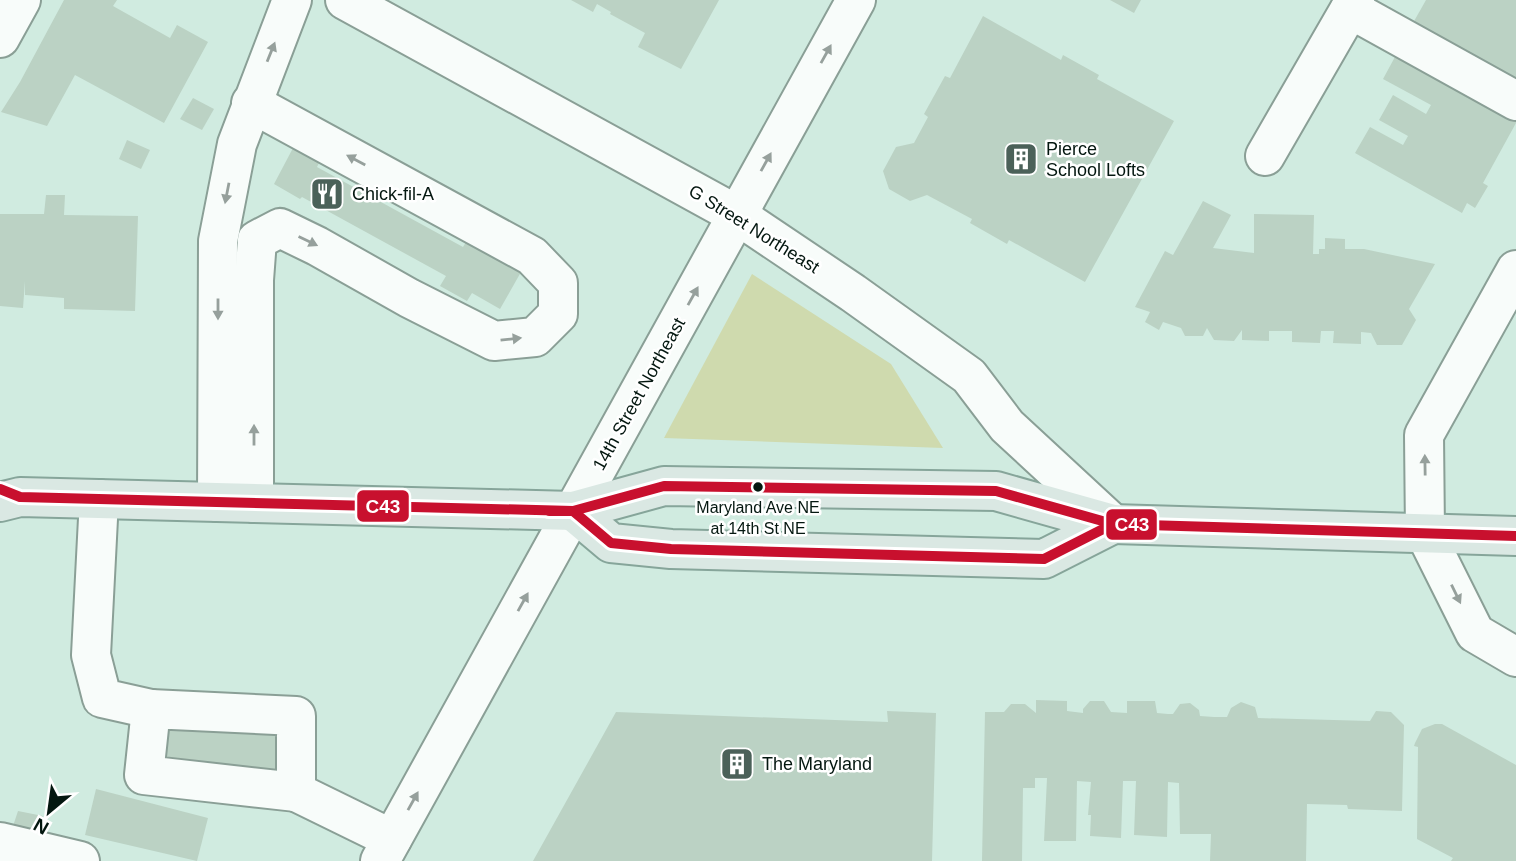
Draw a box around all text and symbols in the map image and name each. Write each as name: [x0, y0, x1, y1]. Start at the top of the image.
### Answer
one-way arrow: [266, 41, 277, 62]
one-way arrow: [820, 45, 832, 64]
place label: Pierce School Lofts: [1046, 139, 1145, 180]
building icon: Pierce School Lofts: [1002, 140, 1040, 178]
one-way arrow: [760, 152, 772, 171]
one-way arrow: [346, 155, 366, 166]
restaurant icon: Chick-fil-A: [308, 175, 346, 213]
street label: G Street Northeast: [685, 181, 823, 277]
one-way arrow: [221, 182, 232, 204]
place label: Chick-fil-A: [352, 184, 434, 204]
one-way arrow: [298, 236, 318, 247]
one-way arrow: [687, 286, 699, 306]
one-way arrow: [212, 298, 224, 320]
street label: 14th Street Northeast: [589, 314, 689, 474]
one-way arrow: [500, 333, 522, 344]
one-way arrow: [248, 424, 260, 446]
one-way arrow: [1419, 454, 1431, 476]
marker: Maryland Ave NE at 14th St NE: [751, 480, 765, 494]
line badge: C43: [356, 489, 410, 523]
text: C43: [366, 496, 400, 517]
place label: Maryland Ave NE at 14th St NE: [696, 499, 820, 537]
line badge: C43: [1105, 508, 1158, 541]
text: C43: [1115, 514, 1149, 535]
one-way arrow: [1450, 584, 1461, 604]
one-way arrow: [517, 593, 529, 612]
building icon: The Maryland: [718, 745, 756, 783]
place label: The Maryland: [762, 754, 872, 774]
north arrow: [14, 777, 84, 847]
one-way arrow: [407, 792, 419, 811]
text: N: [30, 814, 52, 839]

